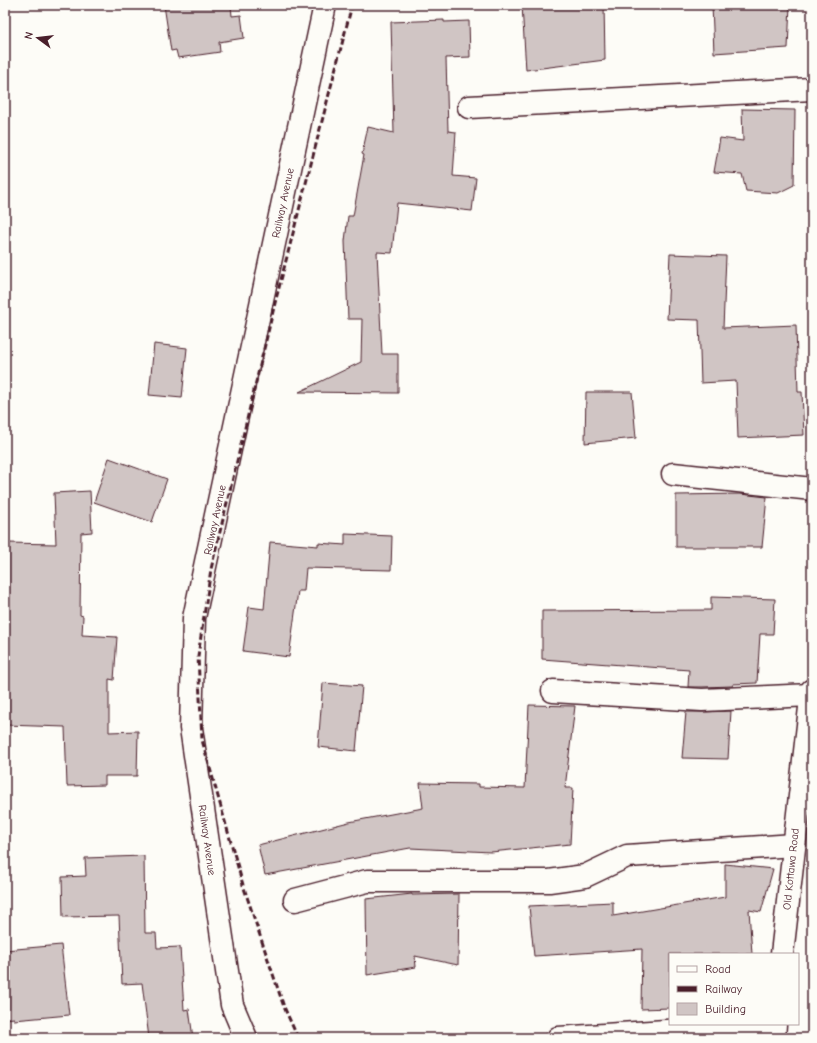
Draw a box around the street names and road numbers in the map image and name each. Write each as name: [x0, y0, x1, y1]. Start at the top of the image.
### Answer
street label: Railway Avenue: [269, 166, 297, 239]
street label: Railway Avenue: [201, 483, 229, 556]
street label: Railway Avenue: [196, 804, 218, 877]
street label: Old Kottawa Road: [780, 827, 802, 910]

